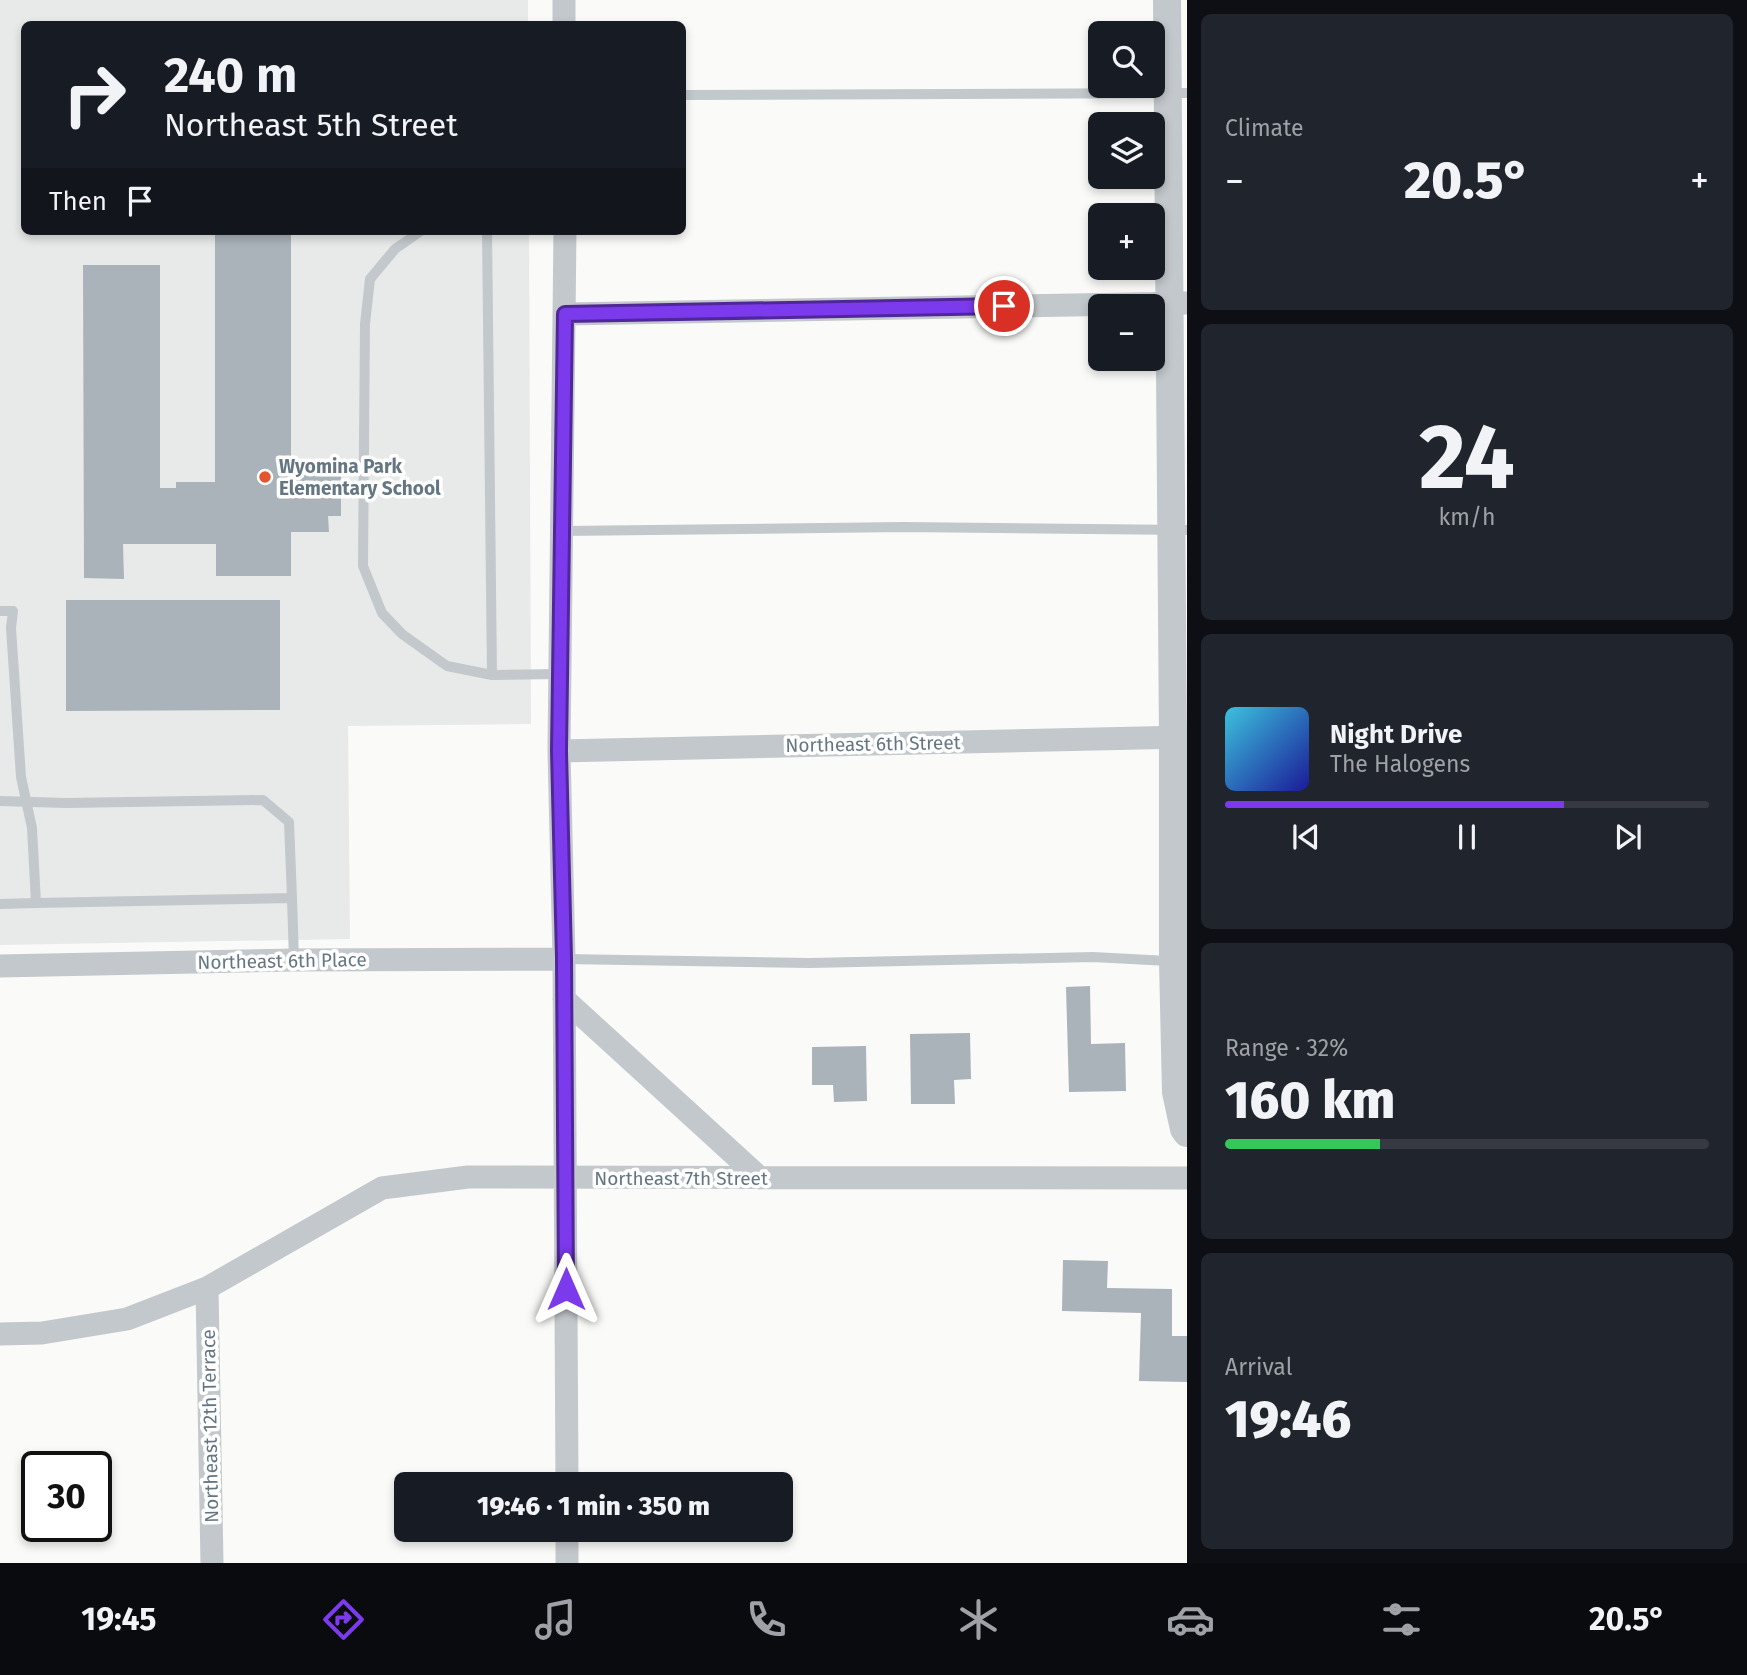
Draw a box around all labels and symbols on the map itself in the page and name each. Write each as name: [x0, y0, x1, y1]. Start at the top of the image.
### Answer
pin: [974, 276, 1034, 336]
place label: Wyomina Park Elementary School: [279, 455, 441, 500]
marker: Wyomina Park Elementary School: [257, 469, 273, 485]
street label: Northeast 6th Street: [785, 731, 961, 757]
street label: Northeast 6th Place: [197, 948, 367, 974]
street label: Northeast 7th Street: [594, 1167, 768, 1190]
position arrow: [529, 1252, 603, 1326]
street label: Northeast 12th Terrace: [197, 1329, 223, 1523]
speed limit sign: 30: [21, 1451, 112, 1542]

